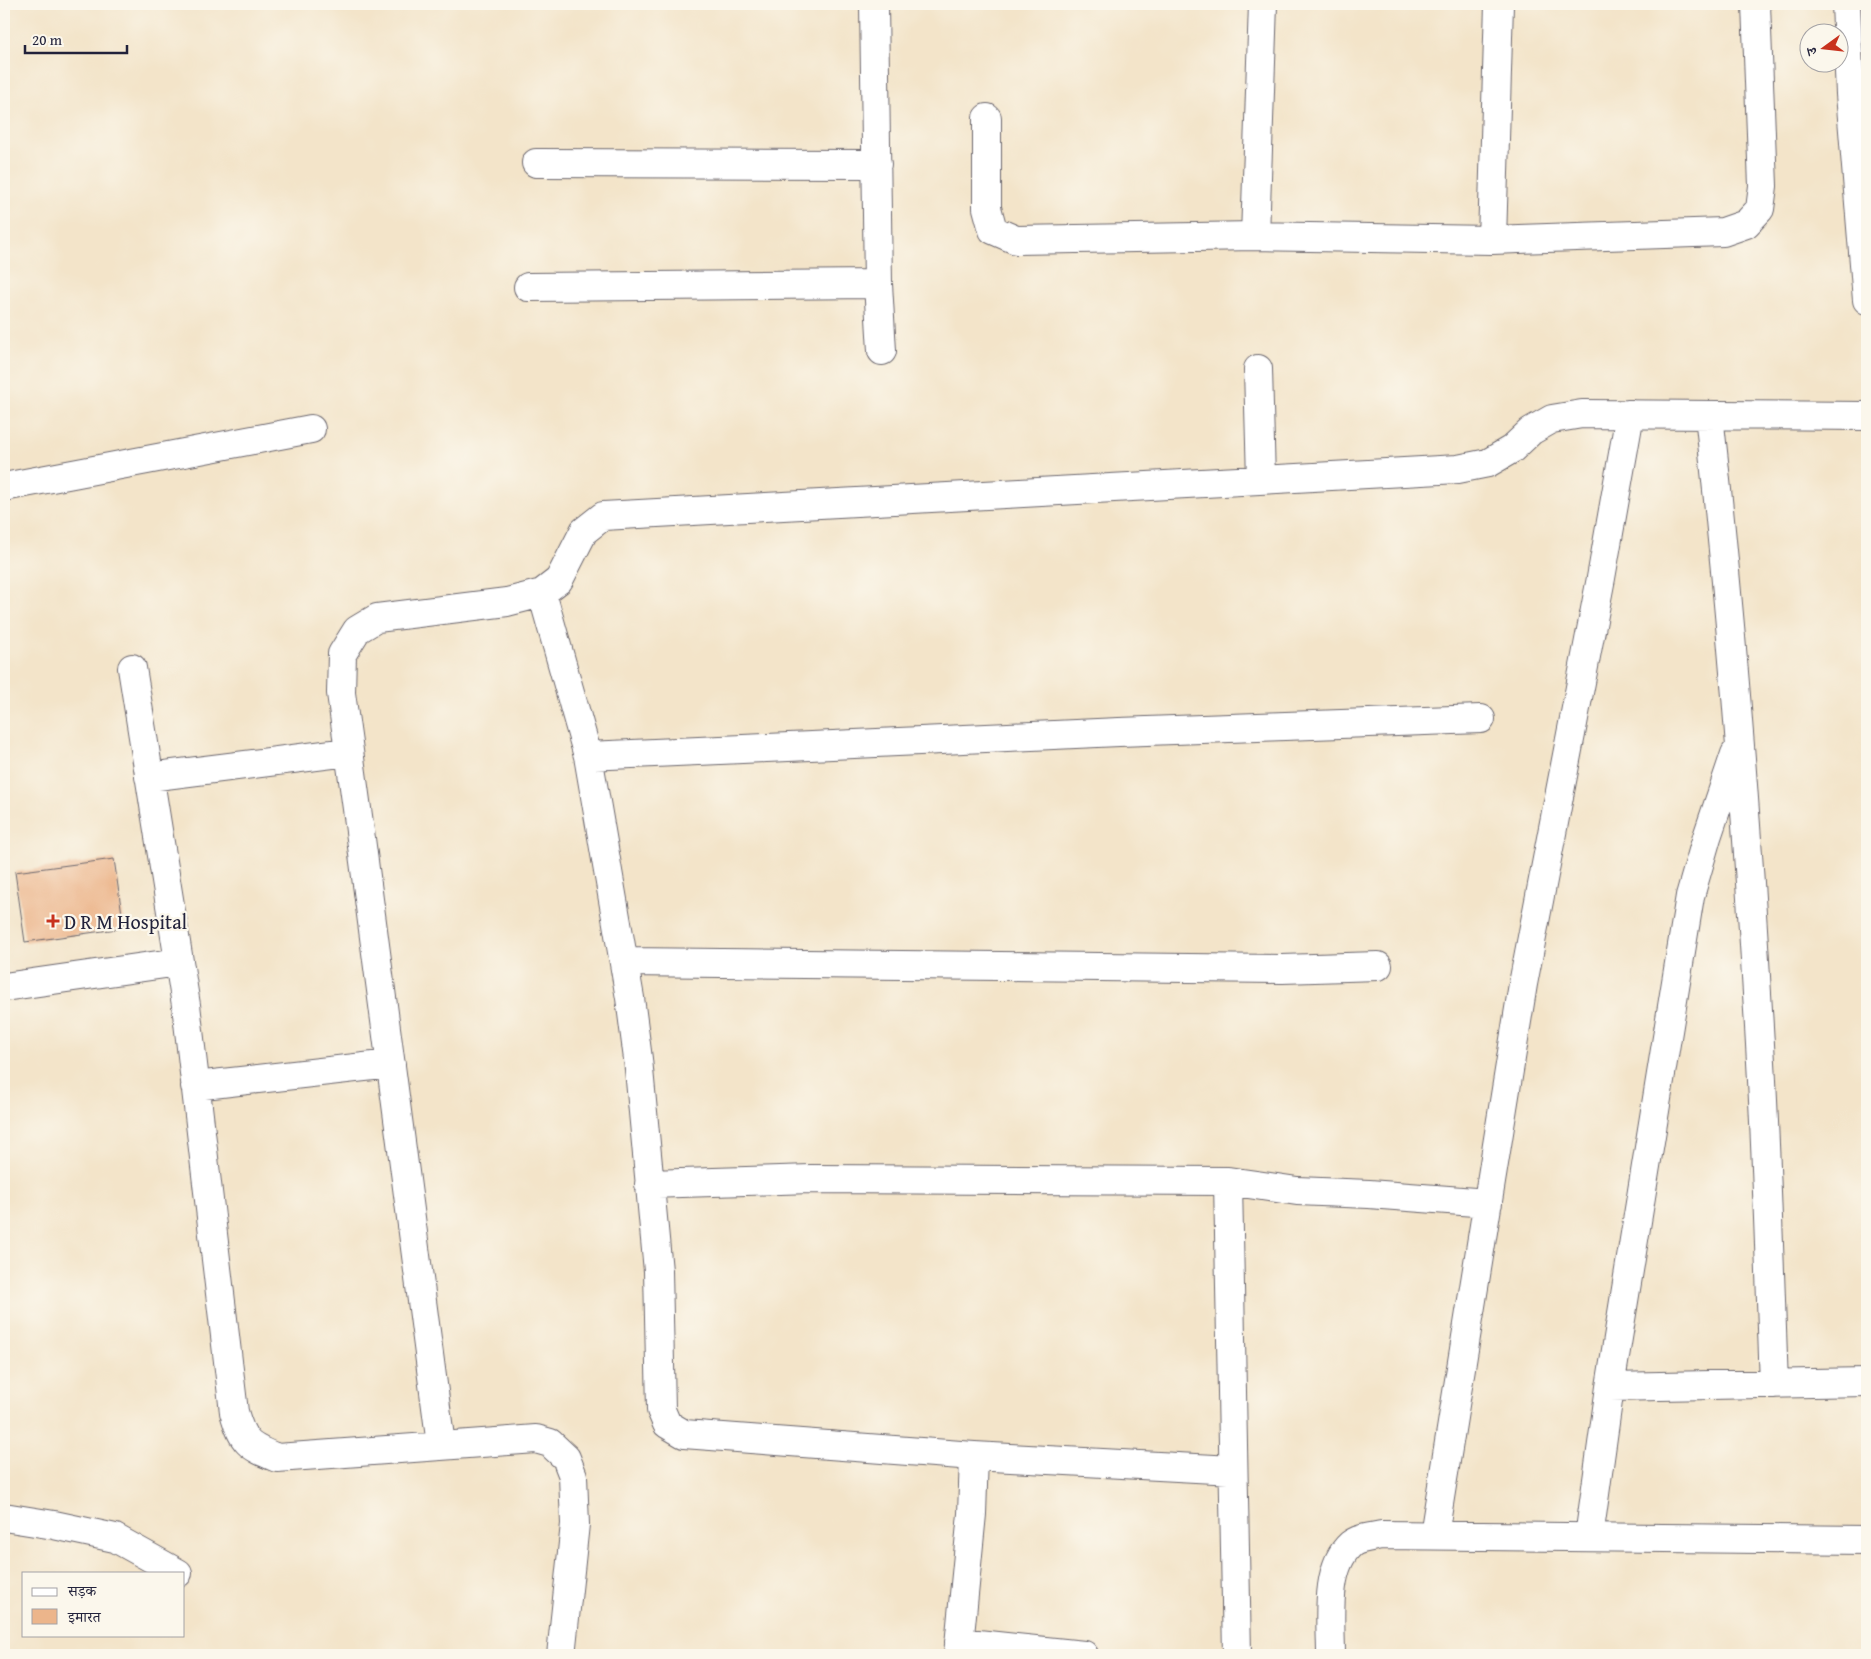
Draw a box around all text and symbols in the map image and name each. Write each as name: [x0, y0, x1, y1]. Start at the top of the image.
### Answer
scale bar: [25, 22, 128, 54]
north arrow: [1798, 22, 1848, 72]
text: 20 m: [32, 29, 63, 50]
text: उ: [1801, 44, 1822, 58]
place label: D R M Hospital: [64, 907, 188, 936]
marker: D R M Hospital: [46, 914, 60, 928]
legend: [22, 1572, 185, 1636]
text: सड़क: [67, 1580, 97, 1601]
text: इमारत: [67, 1606, 102, 1627]

